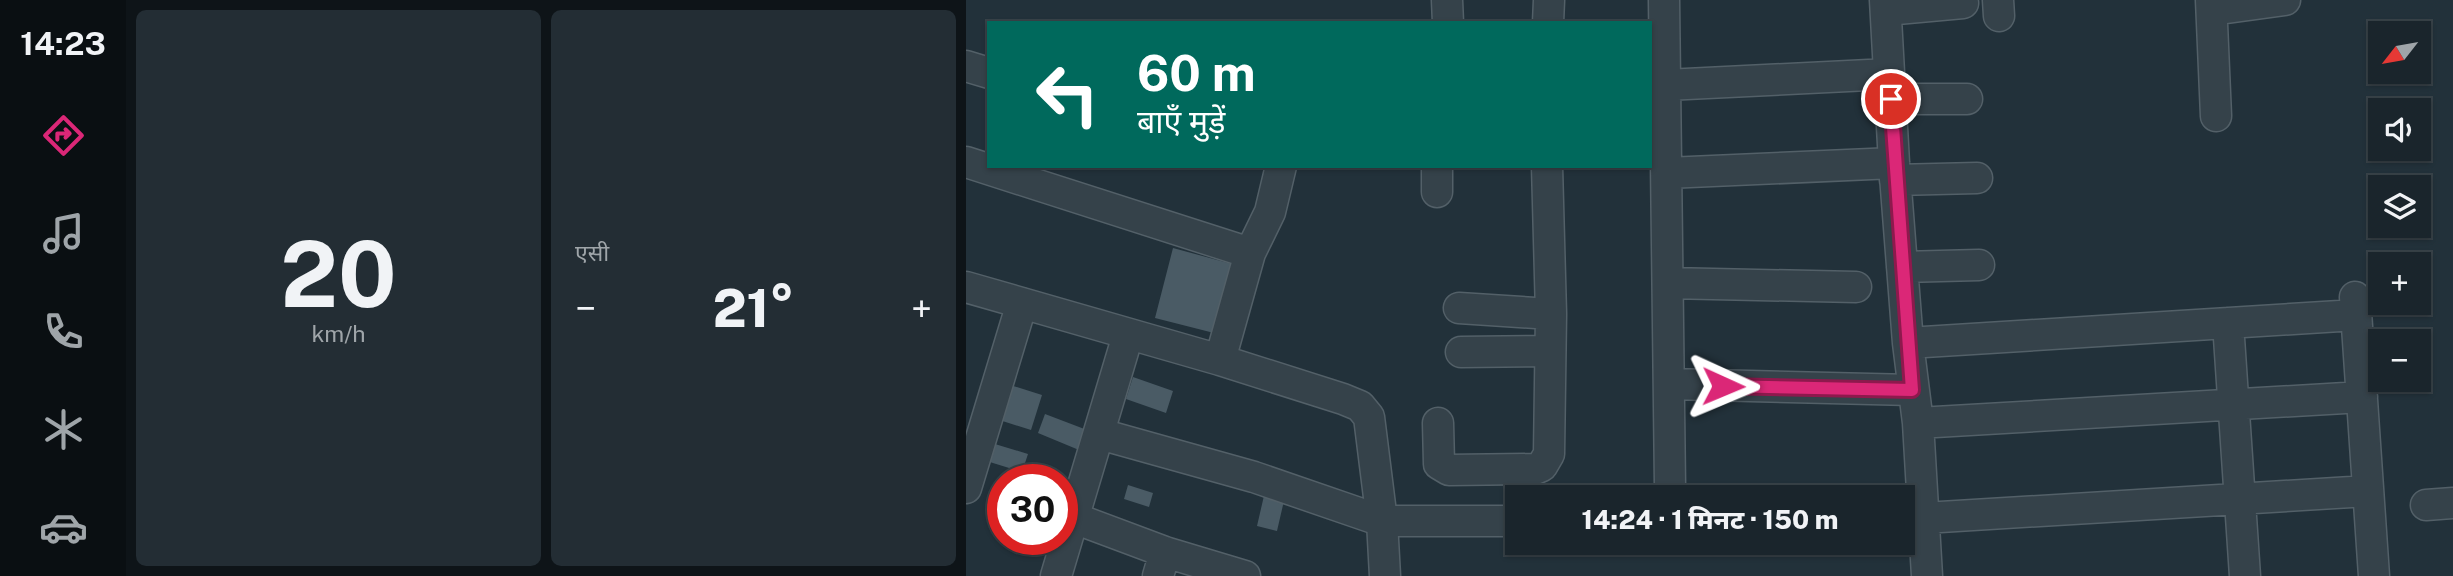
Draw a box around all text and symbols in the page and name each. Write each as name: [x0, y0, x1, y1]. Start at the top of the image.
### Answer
north arrow: [2368, 21, 2431, 84]
map controls: [2368, 21, 2431, 392]
text: 14:23: [20, 25, 106, 62]
text: 60 m: [1137, 44, 1256, 102]
icon: left: [1022, 49, 1113, 140]
pin: [1861, 69, 1921, 129]
icon: arrive: [1872, 80, 1910, 118]
button: sound: [2368, 98, 2431, 161]
text: बाएँ मुड़ें: [1137, 103, 1225, 140]
icon: directions: [39, 111, 88, 160]
button: layers: [2368, 175, 2431, 238]
icon: music: [39, 209, 88, 258]
text: 20: [280, 221, 397, 327]
text: एसी: [575, 239, 609, 266]
button: +: [2368, 252, 2431, 315]
text: 21°: [713, 278, 794, 339]
text: −: [575, 286, 596, 331]
text: +: [911, 286, 932, 331]
icon: phone: [39, 307, 88, 356]
text: km/h: [311, 320, 366, 347]
button: −: [2368, 329, 2431, 392]
position arrow: [1686, 349, 1760, 423]
icon: climate: [39, 405, 88, 454]
speed limit sign: 30: [987, 464, 1078, 555]
icon: car: [39, 503, 88, 552]
text: 14:24 · 1 मिनट · 150 m: [1582, 504, 1838, 535]

